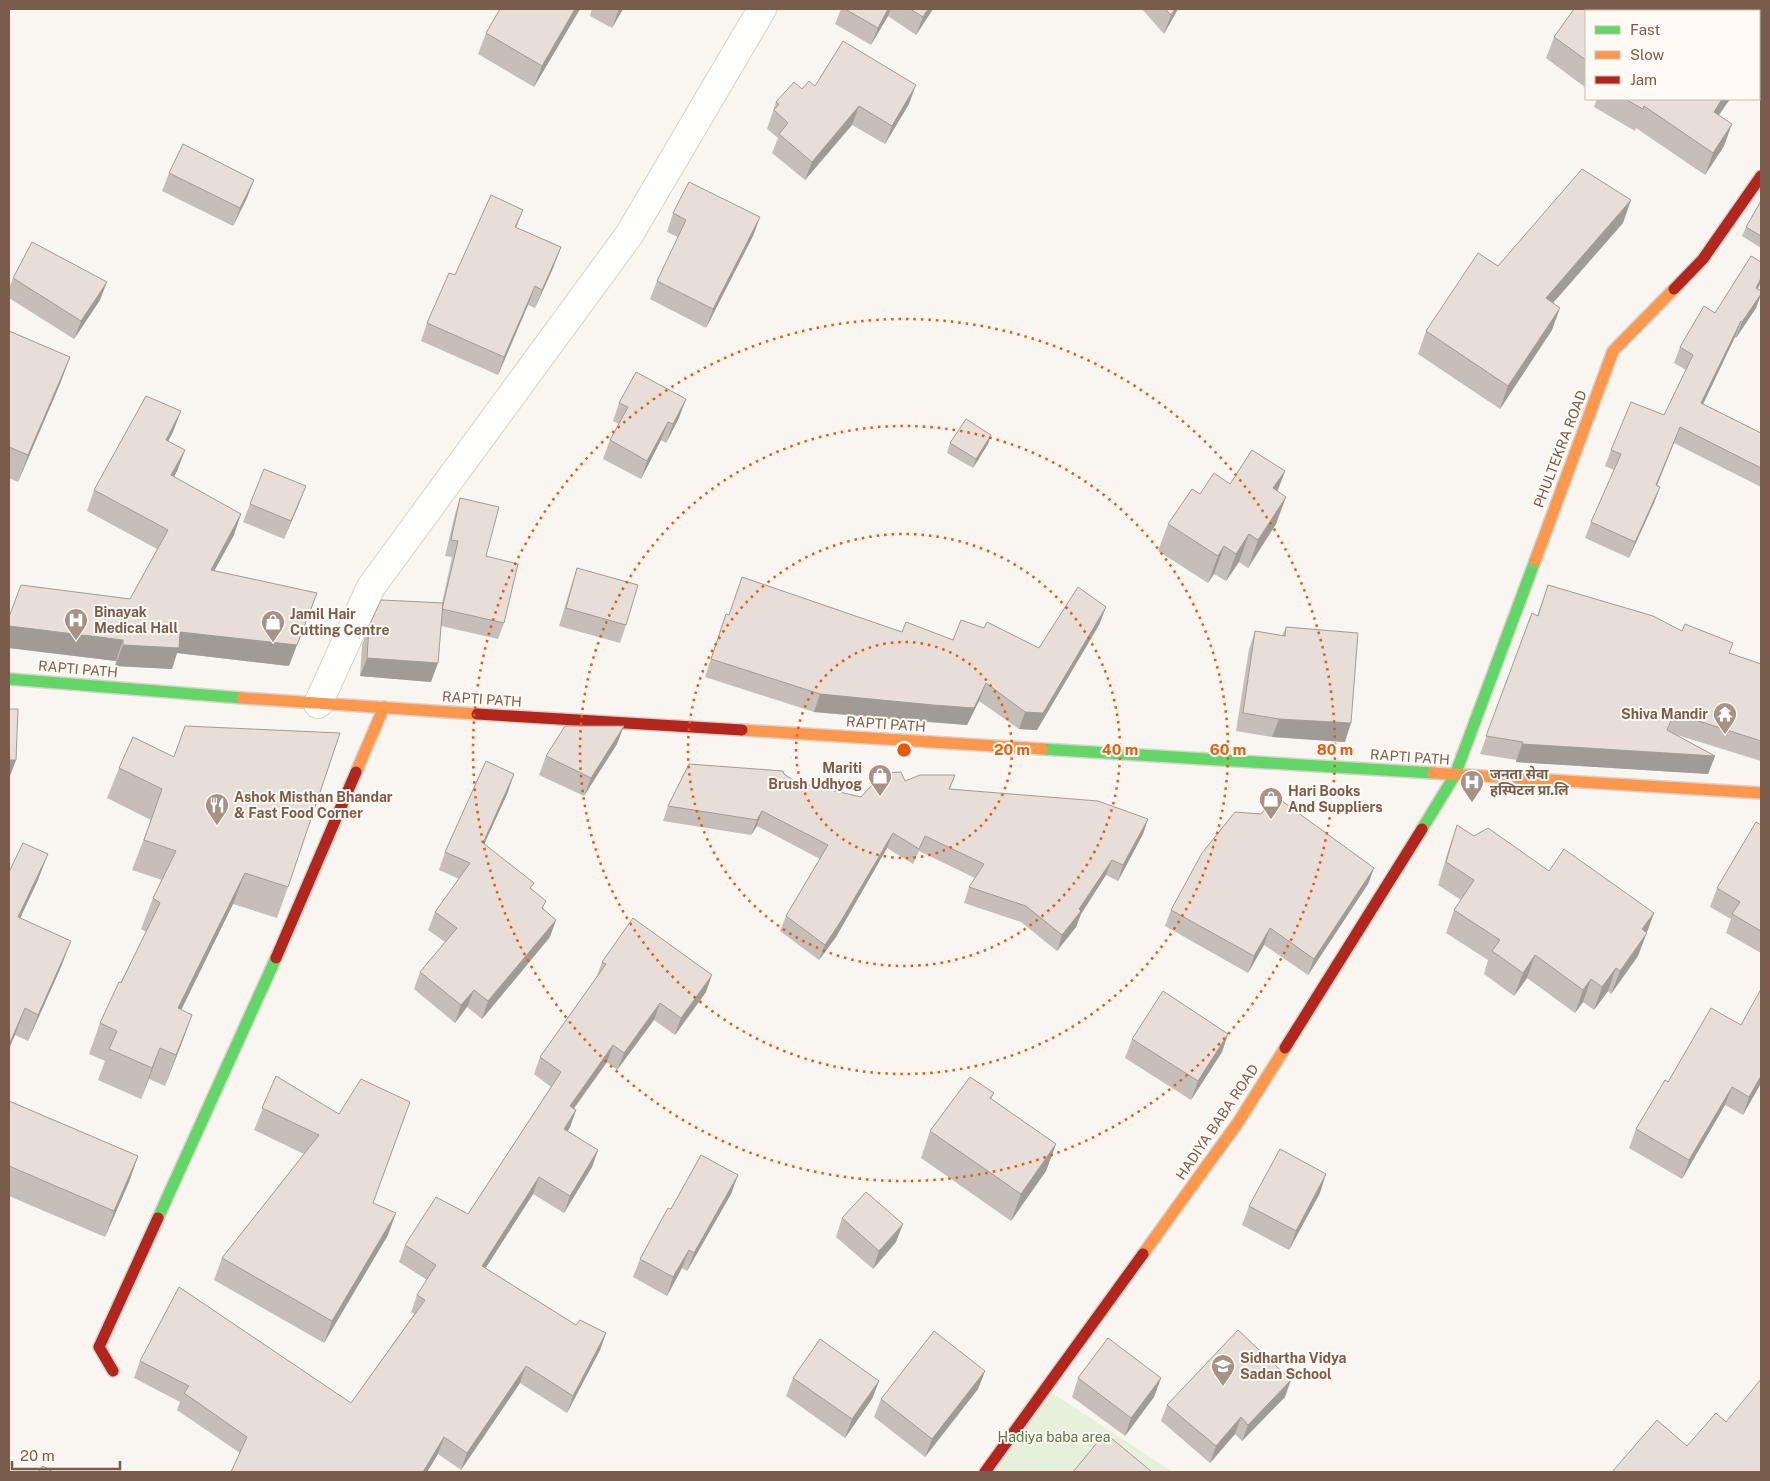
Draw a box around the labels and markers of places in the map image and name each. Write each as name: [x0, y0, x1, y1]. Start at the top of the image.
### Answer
place label: Binayak Medical Hall: [94, 604, 178, 636]
place label: Jamil Hair Cutting Centre: [290, 606, 389, 638]
hospital icon: Binayak Medical Hall: [63, 607, 89, 641]
shop icon: Jamil Hair Cutting Centre: [260, 609, 286, 643]
temple icon: Shiva Mandir: [1712, 701, 1738, 735]
place label: Shiva Mandir: [1621, 706, 1708, 722]
centre of rings: [895, 741, 913, 759]
place label: Mariti Brush Udhyog: [768, 760, 862, 792]
shop icon: Mariti Brush Udhyog: [867, 763, 893, 797]
place label: जनता सेवा हस्पिटल प्रा.लि: [1490, 765, 1569, 798]
hospital icon: जनता सेवा हस्पिटल प्रा.लि: [1459, 769, 1485, 803]
place label: Hari Books And Suppliers: [1288, 783, 1383, 815]
shop icon: Hari Books And Suppliers: [1258, 786, 1284, 820]
place label: Ashok Misthan Bhandar & Fast Food Corner: [234, 789, 393, 821]
restaurant icon: Ashok Misthan Bhandar & Fast Food Corner: [204, 792, 230, 826]
place label: Sidhartha Vidya Sadan School: [1240, 1350, 1347, 1382]
school or university icon: Sidhartha Vidya Sadan School: [1210, 1353, 1236, 1387]

